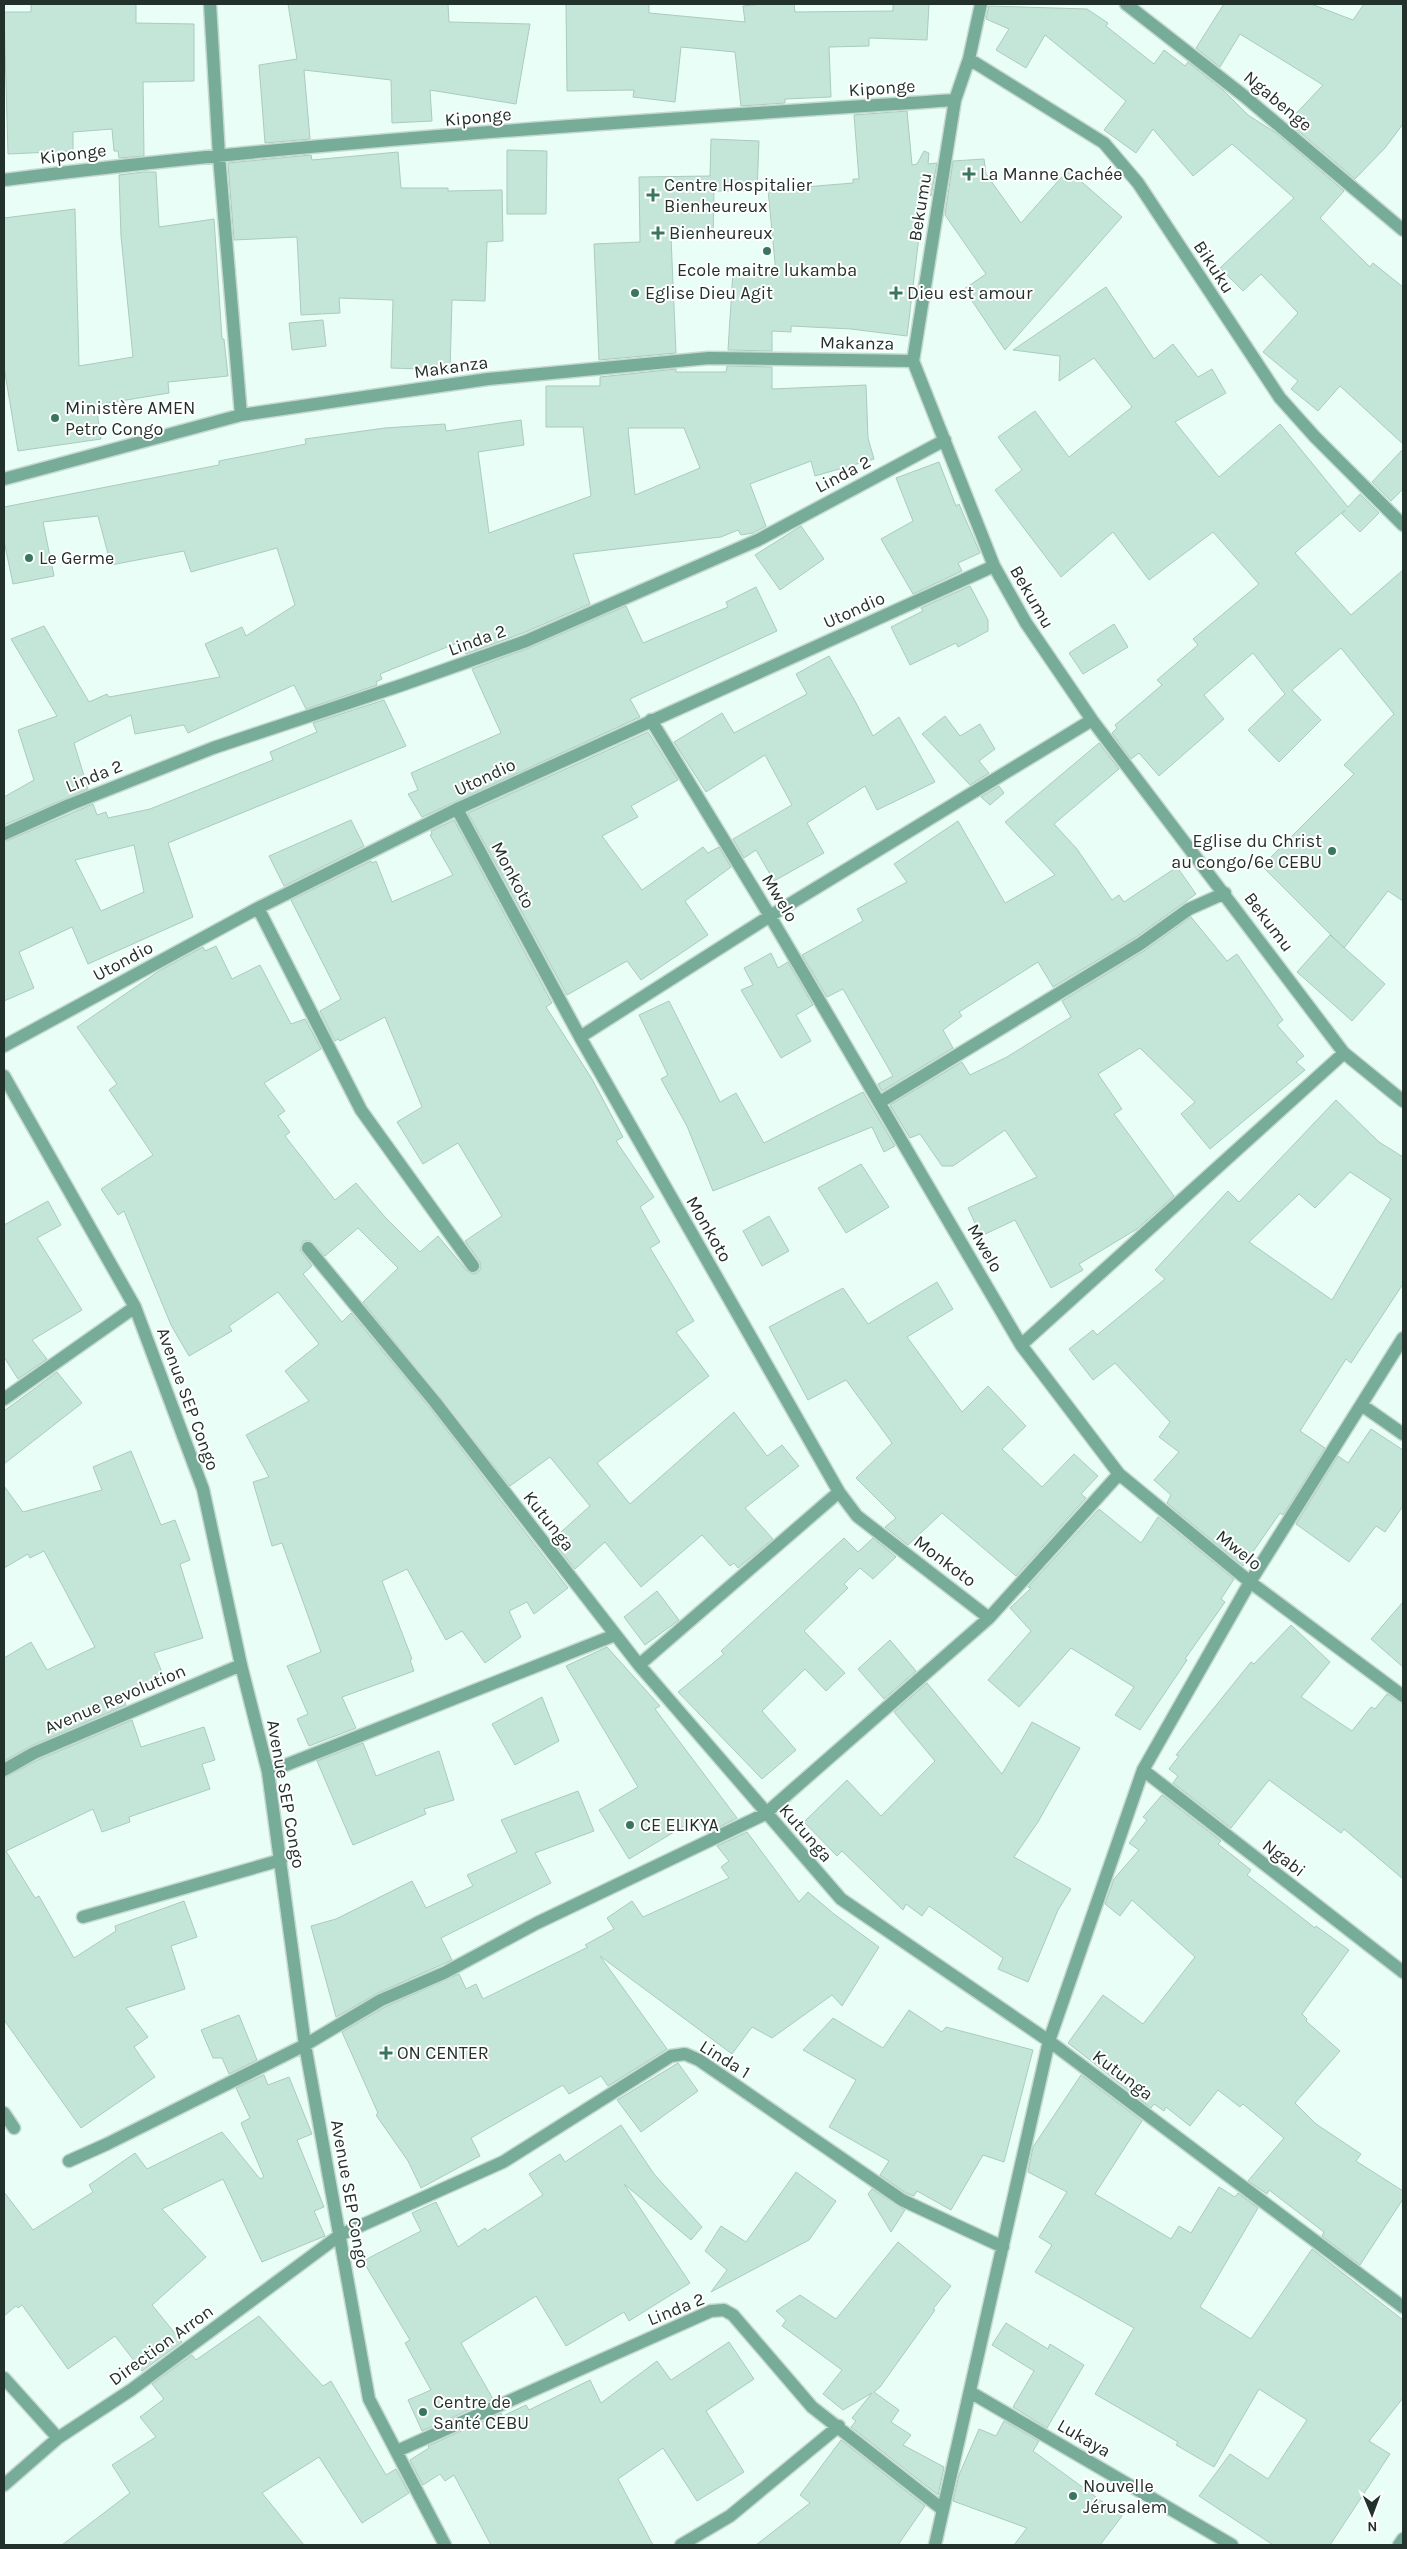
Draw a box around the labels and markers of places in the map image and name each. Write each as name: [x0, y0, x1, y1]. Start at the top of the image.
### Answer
place label: La Manne Cachée: [980, 163, 1123, 185]
marker: La Manne Cachée: [962, 167, 976, 181]
place label: Centre Hospitalier Bienheureux: [664, 174, 812, 217]
marker: Centre Hospitalier Bienheureux: [646, 188, 660, 202]
place label: Bienheureux: [669, 222, 773, 244]
marker: Bienheureux: [651, 226, 665, 240]
marker: Ecole maitre lukamba: [761, 245, 773, 257]
place label: Ecole maitre lukamba: [677, 259, 857, 281]
place label: Eglise Dieu Agit: [645, 282, 773, 304]
place label: Dieu est amour: [907, 282, 1033, 304]
marker: Dieu est amour: [889, 286, 903, 300]
marker: Eglise Dieu Agit: [629, 287, 641, 299]
place label: Ministère AMEN Petro Congo: [65, 397, 195, 440]
marker: Ministère AMEN Petro Congo: [49, 412, 61, 424]
place label: Le Germe: [39, 547, 114, 569]
marker: Le Germe: [23, 552, 35, 564]
place label: Eglise du Christ au congo/6e CEBU: [1171, 830, 1322, 873]
marker: Eglise du Christ au congo/6e CEBU: [1326, 845, 1338, 857]
place label: CE ELIKYA: [640, 1814, 719, 1836]
marker: CE ELIKYA: [624, 1819, 636, 1831]
place label: ON CENTER: [397, 2042, 489, 2064]
marker: ON CENTER: [379, 2046, 393, 2060]
place label: Centre de Santé CEBU: [433, 2391, 529, 2434]
marker: Centre de Santé CEBU: [417, 2406, 429, 2418]
place label: Nouvelle Jérusalem: [1083, 2475, 1167, 2518]
marker: Nouvelle Jérusalem: [1067, 2490, 1079, 2502]

